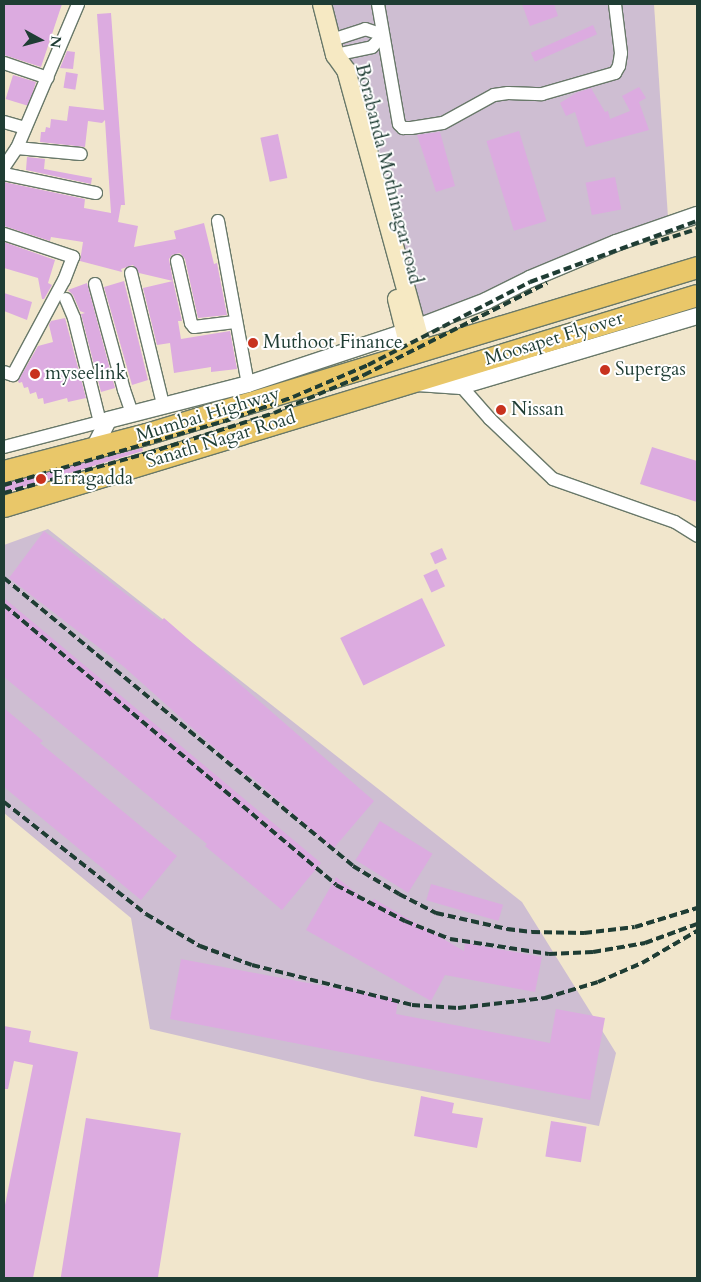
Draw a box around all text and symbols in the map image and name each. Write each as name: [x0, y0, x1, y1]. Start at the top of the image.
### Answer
north arrow: [15, 15, 65, 65]
text: N: [45, 35, 66, 49]
street label: Borabanda Mothinagar road: [350, 61, 426, 287]
street label: Moosapet Flyover: [482, 307, 626, 371]
place label: Muthoot Finance: [263, 332, 403, 354]
marker: Muthoot Finance: [247, 337, 259, 349]
place label: Supergas: [615, 359, 686, 381]
place label: myseelink: [45, 363, 126, 385]
marker: Supergas: [599, 364, 611, 376]
marker: myseelink: [29, 368, 41, 380]
street label: Mumbai Highway: [133, 382, 283, 448]
place label: Nissan: [511, 399, 564, 421]
marker: Nissan: [495, 404, 507, 416]
street label: Sanath Nagar Road: [143, 406, 299, 474]
place label: Erragadda: [52, 468, 133, 490]
marker: Erragadda: [34, 472, 48, 486]

